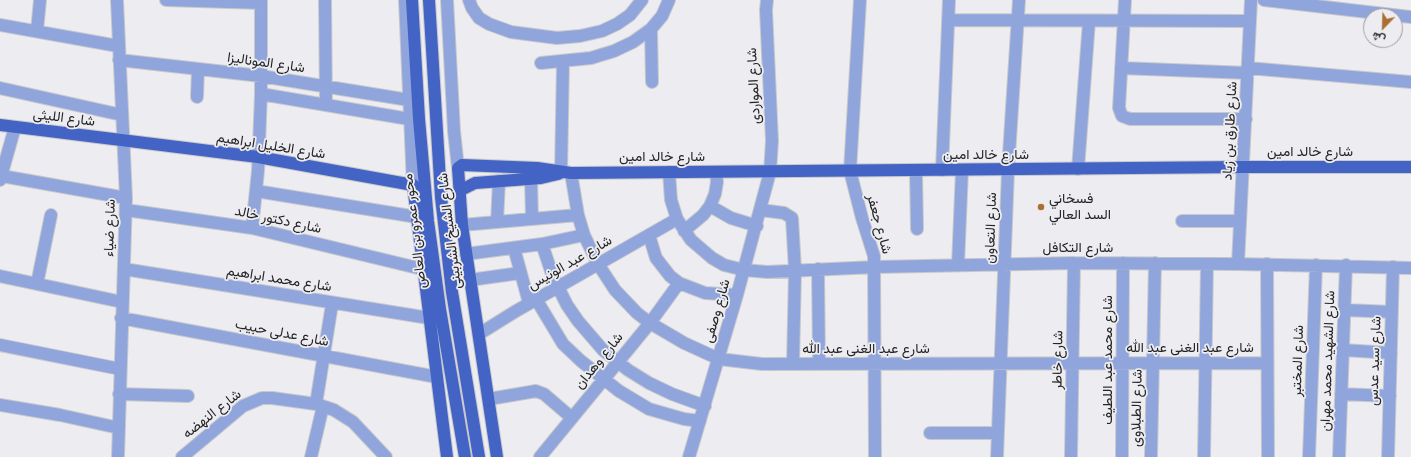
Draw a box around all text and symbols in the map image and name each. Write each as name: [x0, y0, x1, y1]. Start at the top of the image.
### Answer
north arrow: [1363, 8, 1403, 48]
text: ش: [1370, 29, 1388, 47]
street label: شارع المواردى: [744, 47, 764, 125]
street label: شارع الموناليزا: [226, 49, 306, 77]
street label: شارع طارق بن زياد: [1219, 81, 1241, 181]
street label: شارع الليثى: [32, 106, 96, 130]
street label: شارع الخليل ابراهيم: [215, 129, 327, 163]
street label: شارع خالد امين: [1267, 144, 1353, 160]
street label: شارع خالد امين: [943, 147, 1029, 163]
street label: شارع خالد امين: [619, 149, 705, 165]
street label: شارع الشيخ الشربينى: [435, 172, 465, 290]
street label: محور عمرو بن العاص: [400, 173, 430, 289]
place label: فسخاني السد العالي: [1049, 191, 1111, 224]
street label: شارع جعفر: [863, 192, 895, 256]
street label: شارع التعاون: [981, 192, 1001, 264]
street label: شارع ضياء: [101, 199, 119, 257]
marker: فسخاني السد العالي: [1036, 202, 1046, 212]
street label: شارع دكتور خالد: [233, 203, 323, 237]
street label: شارع عبد الونيس: [525, 232, 615, 294]
street label: شارع التكافل: [1043, 240, 1113, 256]
street label: شارع محمد ابراهيم: [225, 262, 333, 296]
street label: شارع وصفى: [700, 277, 734, 345]
street label: شارع الشهيد محمد مهران: [1317, 290, 1339, 432]
street label: شارع محمد عبد اللطيف: [1100, 295, 1116, 425]
street label: شارع عدلى حبيب: [234, 316, 330, 350]
street label: شارع سيد عدس: [1365, 316, 1385, 406]
street label: شارع المختبر: [1288, 325, 1308, 397]
street label: شارع وهدان: [571, 329, 627, 393]
street label: شارع خاطر: [1049, 330, 1067, 390]
street label: شارع عبد الغنى عبد الله: [1126, 340, 1254, 356]
street label: شارع عبد الغنى عبد الله: [802, 341, 930, 357]
street label: شارع الطبلاوى: [1128, 369, 1146, 447]
street label: شارع النهضه: [179, 386, 245, 442]

